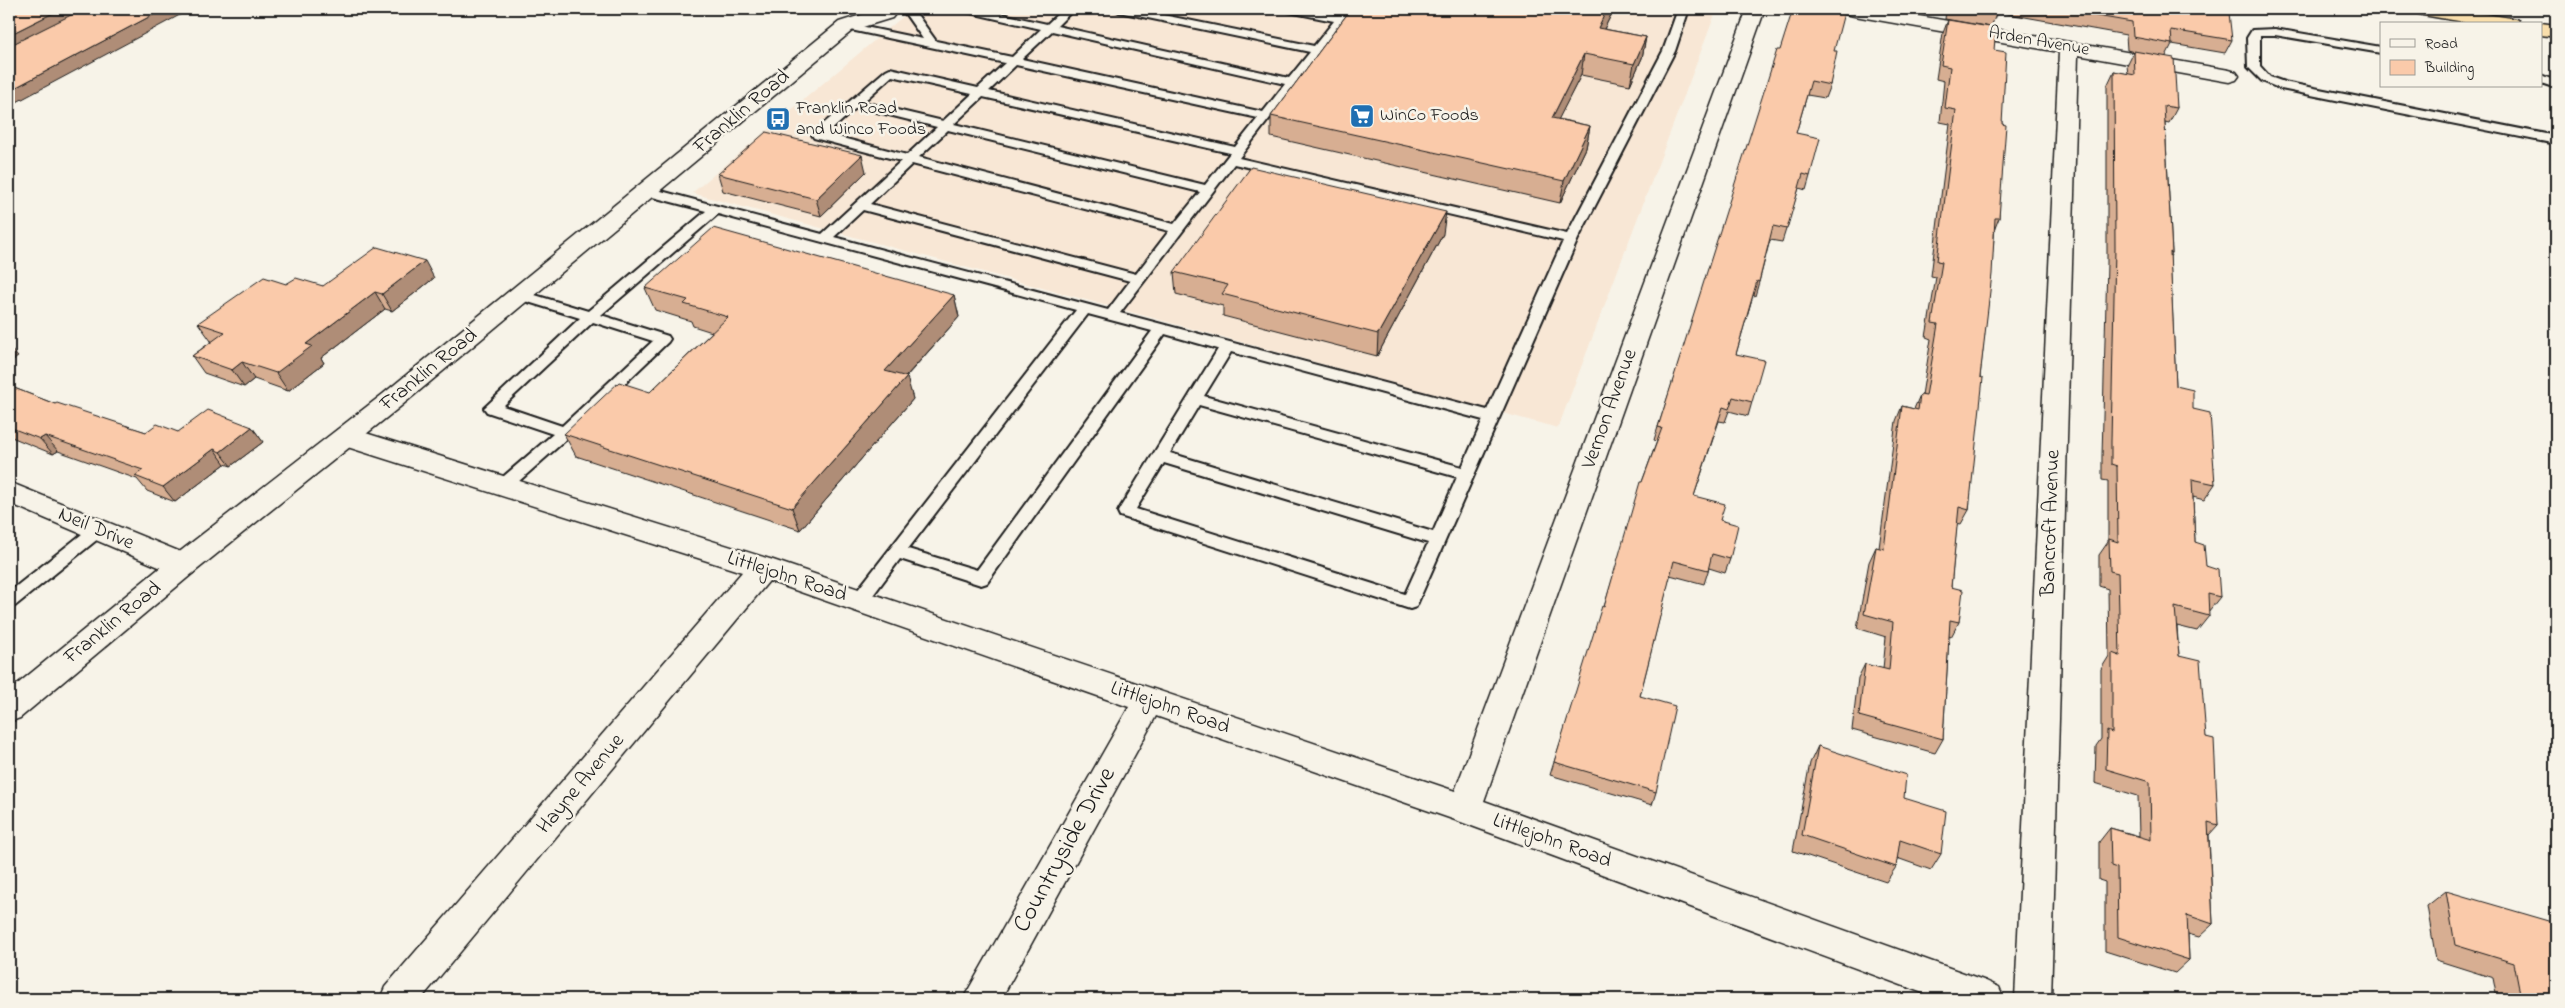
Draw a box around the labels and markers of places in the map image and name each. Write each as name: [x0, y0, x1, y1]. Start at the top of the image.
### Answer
place label: Franklin Road and Winco Foods: [795, 96, 926, 143]
supermarket icon: WinCo Foods: [1349, 103, 1375, 129]
place label: WinCo Foods: [1380, 103, 1479, 129]
bus stop icon: Franklin Road and Winco Foods: [765, 106, 791, 132]

